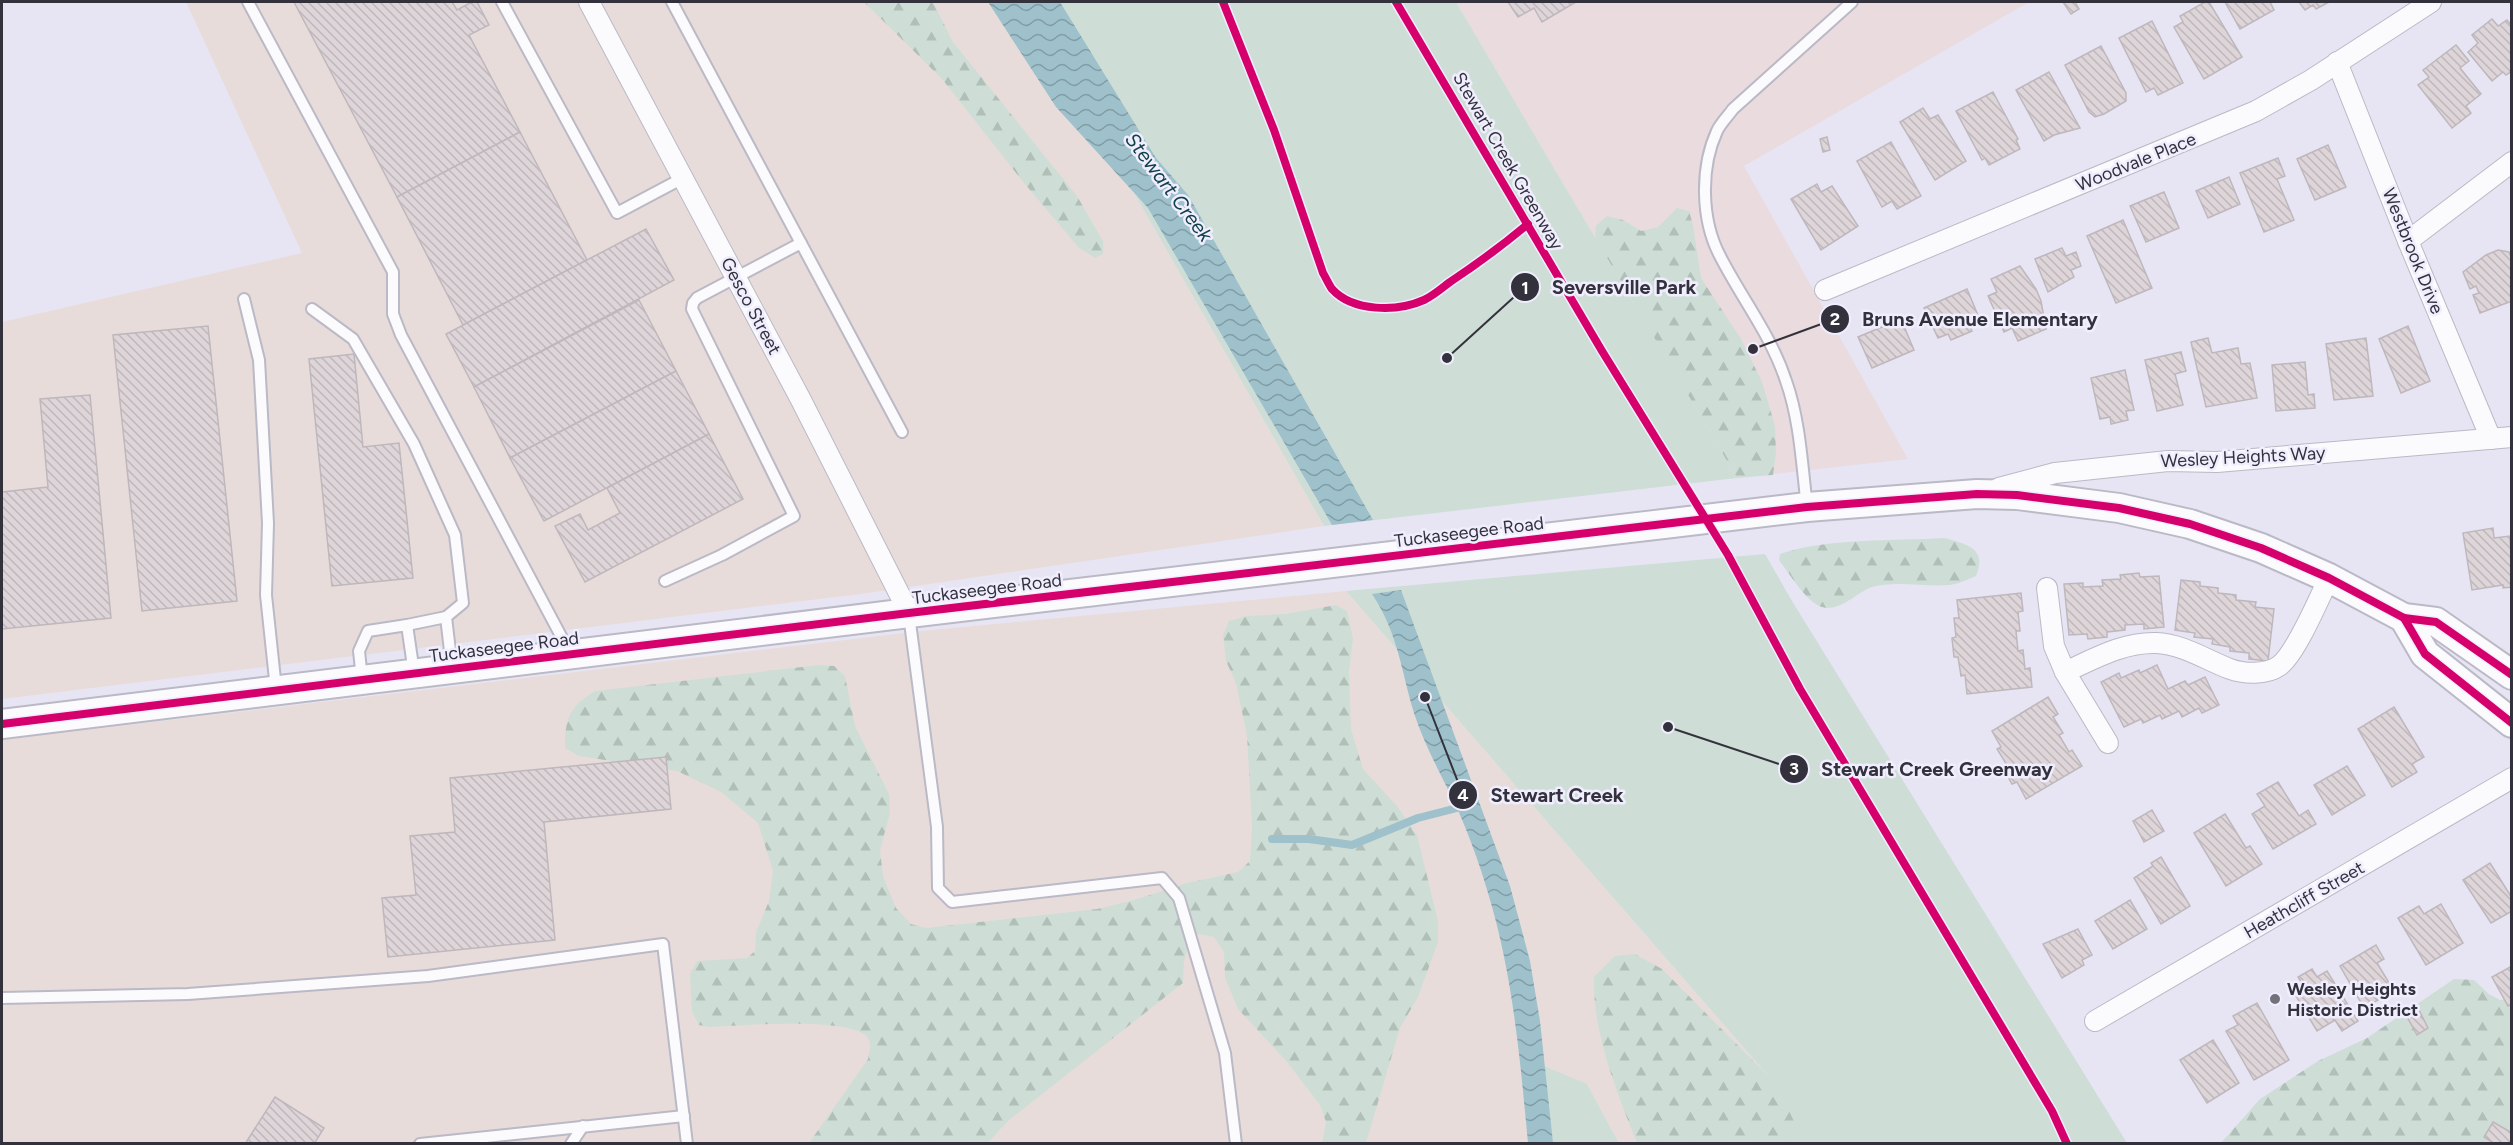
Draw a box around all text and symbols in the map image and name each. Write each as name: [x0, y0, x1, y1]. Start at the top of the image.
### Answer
street label: Stewart Creek Greenway: [1448, 68, 1568, 254]
water label: Stewart Creek: [1120, 128, 1219, 247]
street label: Woodvale Place: [2073, 128, 2199, 196]
street label: Westbrook Drive: [2378, 185, 2448, 317]
street label: Gesco Street: [716, 254, 786, 359]
callout: Seversville Park: [1510, 268, 1708, 306]
text: Seversville Park: [1552, 275, 1696, 299]
text: 1: [1521, 277, 1529, 299]
callout: Bruns Avenue Elementary: [1820, 300, 2110, 338]
text: Bruns Avenue Elementary: [1862, 307, 2098, 331]
text: 2: [1830, 308, 1840, 330]
street label: Wesley Heights Way: [2160, 442, 2327, 472]
street label: Tuckaseegee Road: [1393, 512, 1545, 552]
street label: Tuckaseegee Road: [911, 569, 1063, 609]
street label: Tuckaseegee Road: [428, 627, 580, 667]
callout: Stewart Creek Greenway: [1779, 750, 2065, 788]
text: Stewart Creek Greenway: [1821, 757, 2053, 781]
text: 3: [1789, 758, 1799, 780]
callout: Stewart Creek: [1448, 776, 1635, 814]
text: Stewart Creek: [1490, 783, 1624, 807]
text: 4: [1457, 784, 1469, 806]
street label: Heathcliff Street: [2240, 857, 2368, 943]
place label: Wesley Heights Historic District: [2287, 978, 2418, 1021]
marker: Wesley Heights Historic District: [2268, 992, 2282, 1006]

